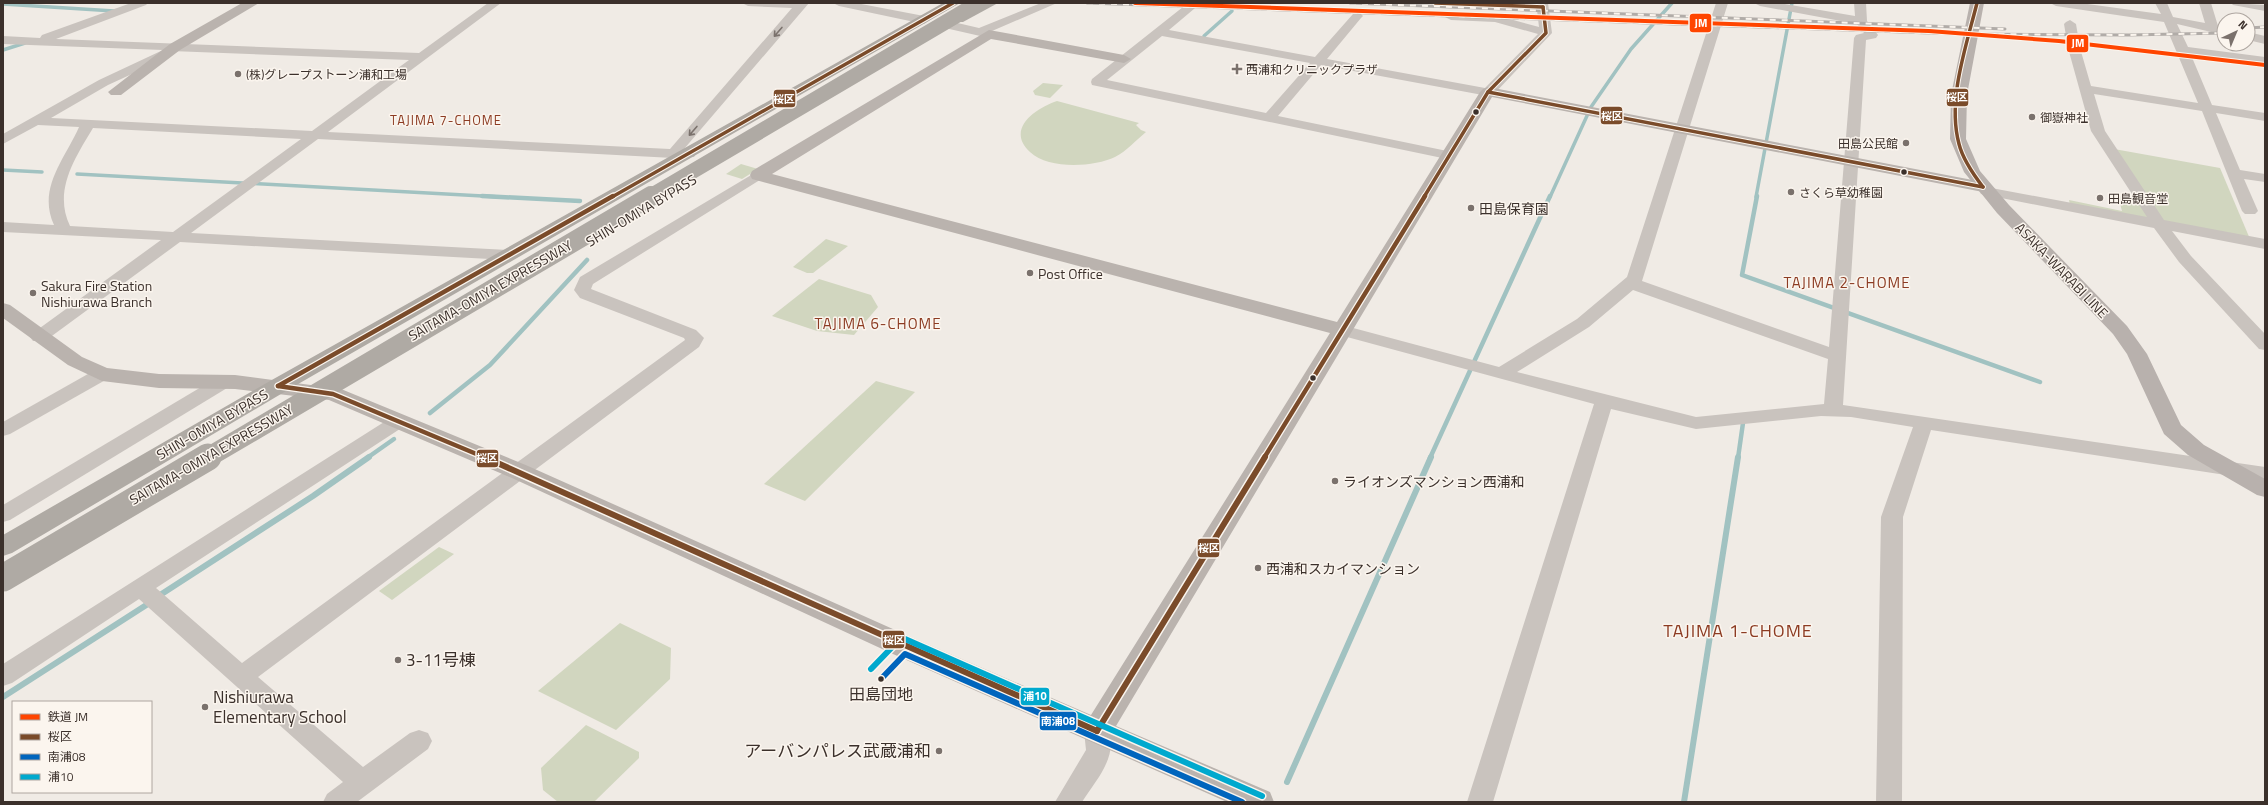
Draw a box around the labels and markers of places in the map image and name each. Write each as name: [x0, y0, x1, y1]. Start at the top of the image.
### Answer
place label: 西浦和クリニックプラザ: [1246, 60, 1378, 79]
marker: 西浦和クリニックプラザ: [1231, 63, 1243, 75]
place label: (株)グレープストーン浦和工場: [246, 65, 407, 84]
marker: (株)グレープストーン浦和工場: [233, 69, 243, 79]
unlabelled marker: [1471, 107, 1481, 117]
place label: 御嶽神社: [2040, 108, 2088, 127]
marker: 御嶽神社: [2027, 112, 2037, 122]
place label: 田島公民館: [1838, 134, 1898, 153]
marker: 田島公民館: [1901, 138, 1911, 148]
unlabelled marker: [1899, 167, 1909, 177]
place label: さくら草幼稚園: [1799, 183, 1883, 202]
marker: さくら草幼稚園: [1786, 187, 1796, 197]
place label: 田島観音堂: [2108, 189, 2168, 208]
marker: 田島観音堂: [2095, 193, 2105, 203]
place label: 田島保育園: [1479, 198, 1549, 219]
marker: 田島保育園: [1466, 203, 1476, 213]
place label: Post Office: [1038, 263, 1103, 284]
marker: Post Office: [1025, 268, 1035, 278]
place label: Sakura Fire Station Nishiurawa Branch: [41, 275, 152, 312]
marker: Sakura Fire Station Nishiurawa Branch: [28, 288, 38, 298]
unlabelled marker: [1308, 373, 1318, 383]
place label: ライオンズマンション西浦和: [1343, 471, 1525, 492]
marker: ライオンズマンション西浦和: [1330, 476, 1340, 486]
place label: 西浦和スカイマンション: [1266, 558, 1420, 579]
marker: 西浦和スカイマンション: [1253, 563, 1263, 573]
place label: 3-11号棟: [406, 647, 476, 673]
marker: 3-11号棟: [393, 655, 403, 665]
marker: 田島団地: [876, 674, 886, 684]
place label: 田島団地: [849, 682, 913, 706]
place label: Nishiurawa Elementary School: [213, 684, 347, 730]
marker: Nishiurawa Elementary School: [200, 702, 210, 712]
place label: アーバンパレス武蔵浦和: [744, 738, 931, 764]
marker: アーバンパレス武蔵浦和: [934, 746, 944, 756]

